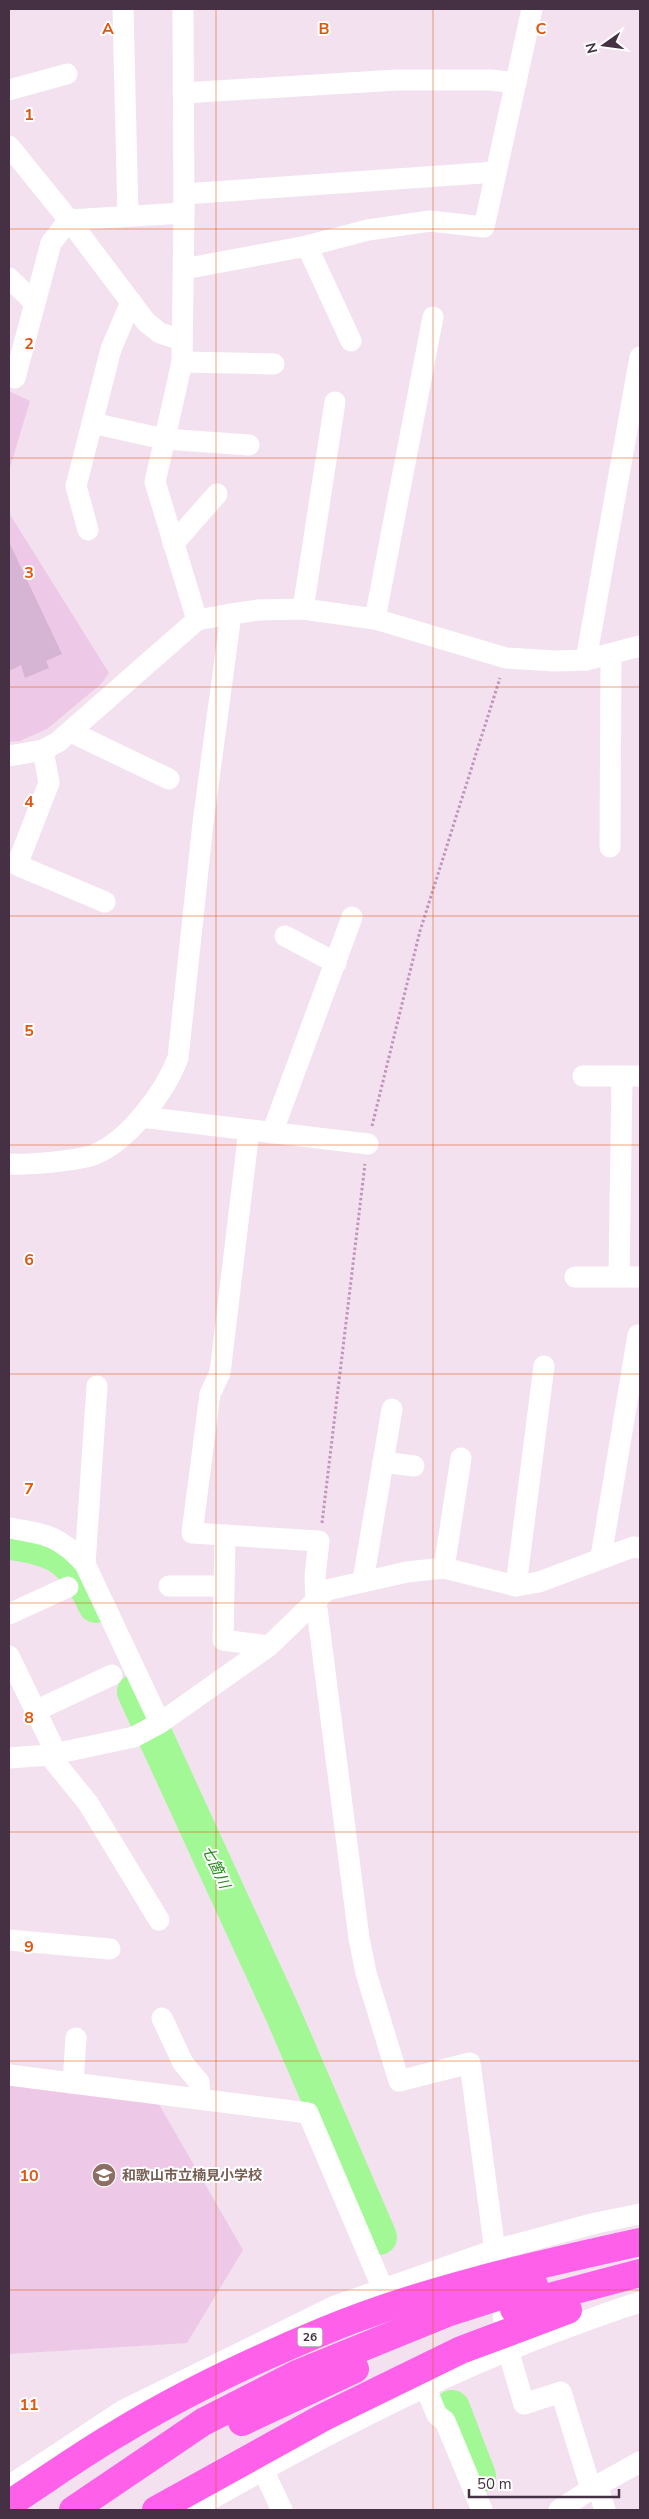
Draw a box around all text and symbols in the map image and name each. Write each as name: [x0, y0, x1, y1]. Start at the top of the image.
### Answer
text: A: [102, 18, 114, 40]
text: B: [318, 18, 330, 40]
text: C: [536, 18, 547, 40]
north arrow: [579, 20, 629, 70]
text: N: [581, 41, 602, 55]
text: 1: [24, 104, 34, 126]
text: 2: [24, 333, 34, 355]
text: 3: [24, 562, 34, 584]
text: 4: [24, 791, 34, 813]
text: 5: [24, 1020, 34, 1042]
text: 6: [24, 1249, 34, 1271]
text: 7: [24, 1478, 34, 1500]
text: 8: [24, 1707, 34, 1729]
water label: 七箇川: [197, 1842, 235, 1893]
text: 9: [24, 1936, 34, 1958]
school or university icon: 和歌山市立楠見小学校: [91, 2162, 117, 2188]
text: 10: [19, 2165, 39, 2187]
place label: 和歌山市立楠見小学校: [122, 2166, 262, 2185]
road number: 26: [298, 2328, 322, 2346]
text: 11: [19, 2394, 39, 2416]
scale bar: [469, 2466, 619, 2498]
text: 50 m: [477, 2474, 512, 2494]

